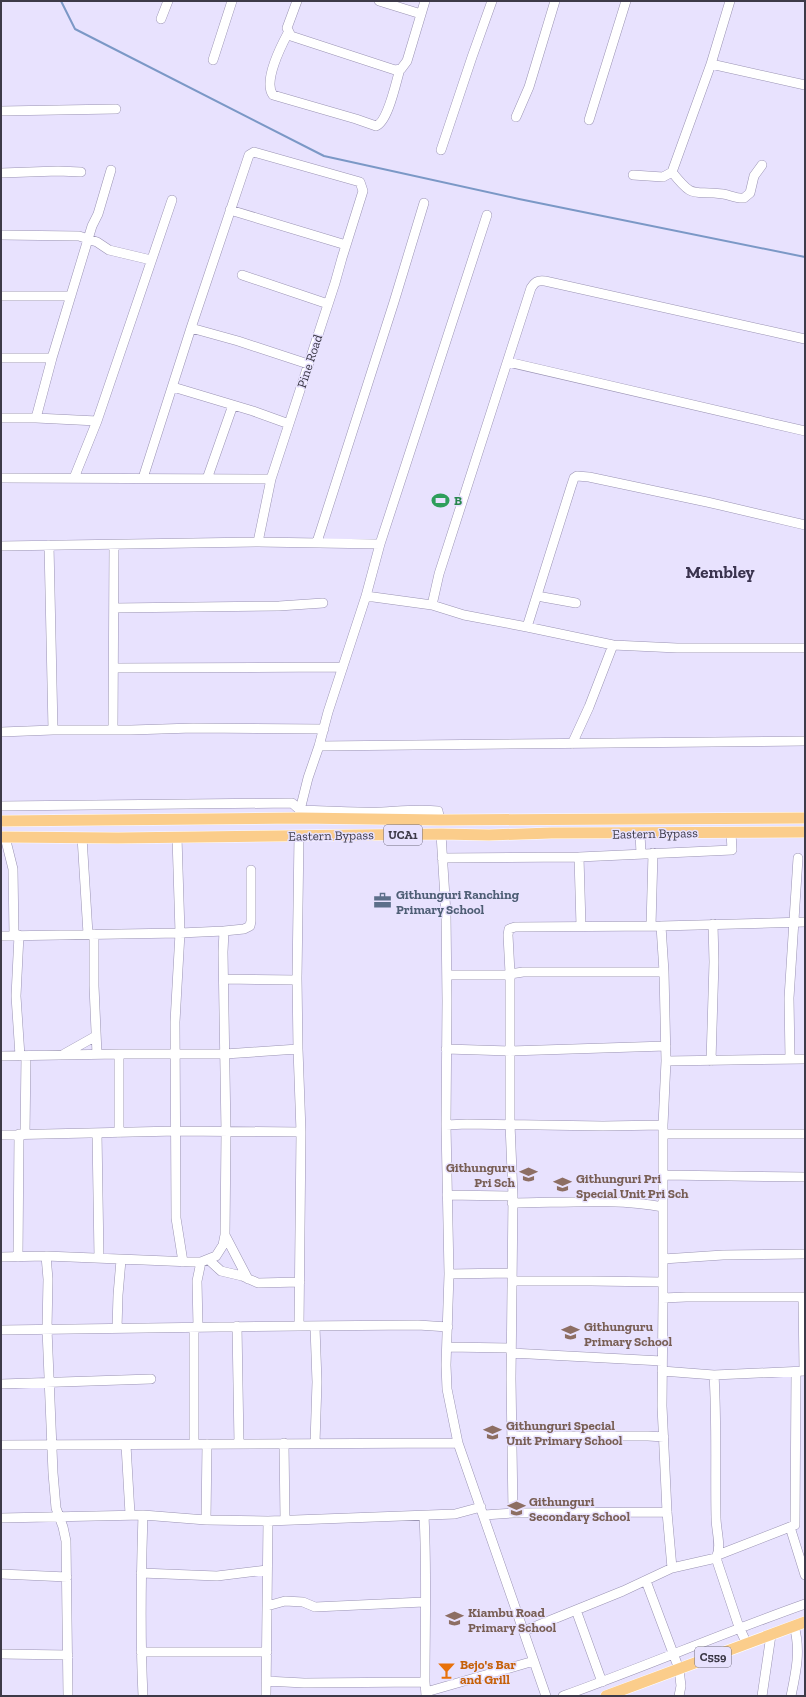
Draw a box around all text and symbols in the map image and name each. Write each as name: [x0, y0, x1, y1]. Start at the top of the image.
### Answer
street label: Pine Road: [294, 332, 325, 390]
sports icon: B: [431, 490, 451, 510]
place label: B: [454, 493, 462, 508]
district label: Membley: [685, 562, 755, 582]
road number: UCA1: [384, 825, 422, 845]
street label: Eastern Bypass: [612, 825, 698, 842]
street label: Eastern Bypass: [288, 827, 374, 844]
place label: Githunguri Ranching Primary School: [396, 887, 520, 917]
office icon: Githunguri Ranching Primary School: [373, 891, 393, 911]
place label: Githunguru Pri Sch: [446, 1160, 515, 1190]
school or university icon: Githunguru Pri Sch: [518, 1164, 538, 1184]
place label: Githunguri Pri Special Unit Pri Sch: [576, 1171, 689, 1201]
school or university icon: Githunguri Pri Special Unit Pri Sch: [553, 1175, 573, 1195]
place label: Githunguru Primary School: [584, 1319, 673, 1349]
school or university icon: Githunguru Primary School: [561, 1323, 581, 1343]
place label: Githunguri Special Unit Primary School: [506, 1418, 623, 1448]
school or university icon: Githunguri Special Unit Primary School: [483, 1422, 503, 1442]
place label: Githunguri Secondary School: [529, 1494, 630, 1524]
school or university icon: Githunguri Secondary School: [506, 1498, 526, 1518]
place label: Kiambu Road Primary School: [468, 1605, 557, 1635]
school or university icon: Kiambu Road Primary School: [445, 1609, 465, 1629]
road number: C559: [695, 1647, 731, 1667]
place label: Bejo's Bar and Grill: [460, 1657, 516, 1687]
bar icon: Bejo's Bar and Grill: [437, 1661, 457, 1681]

